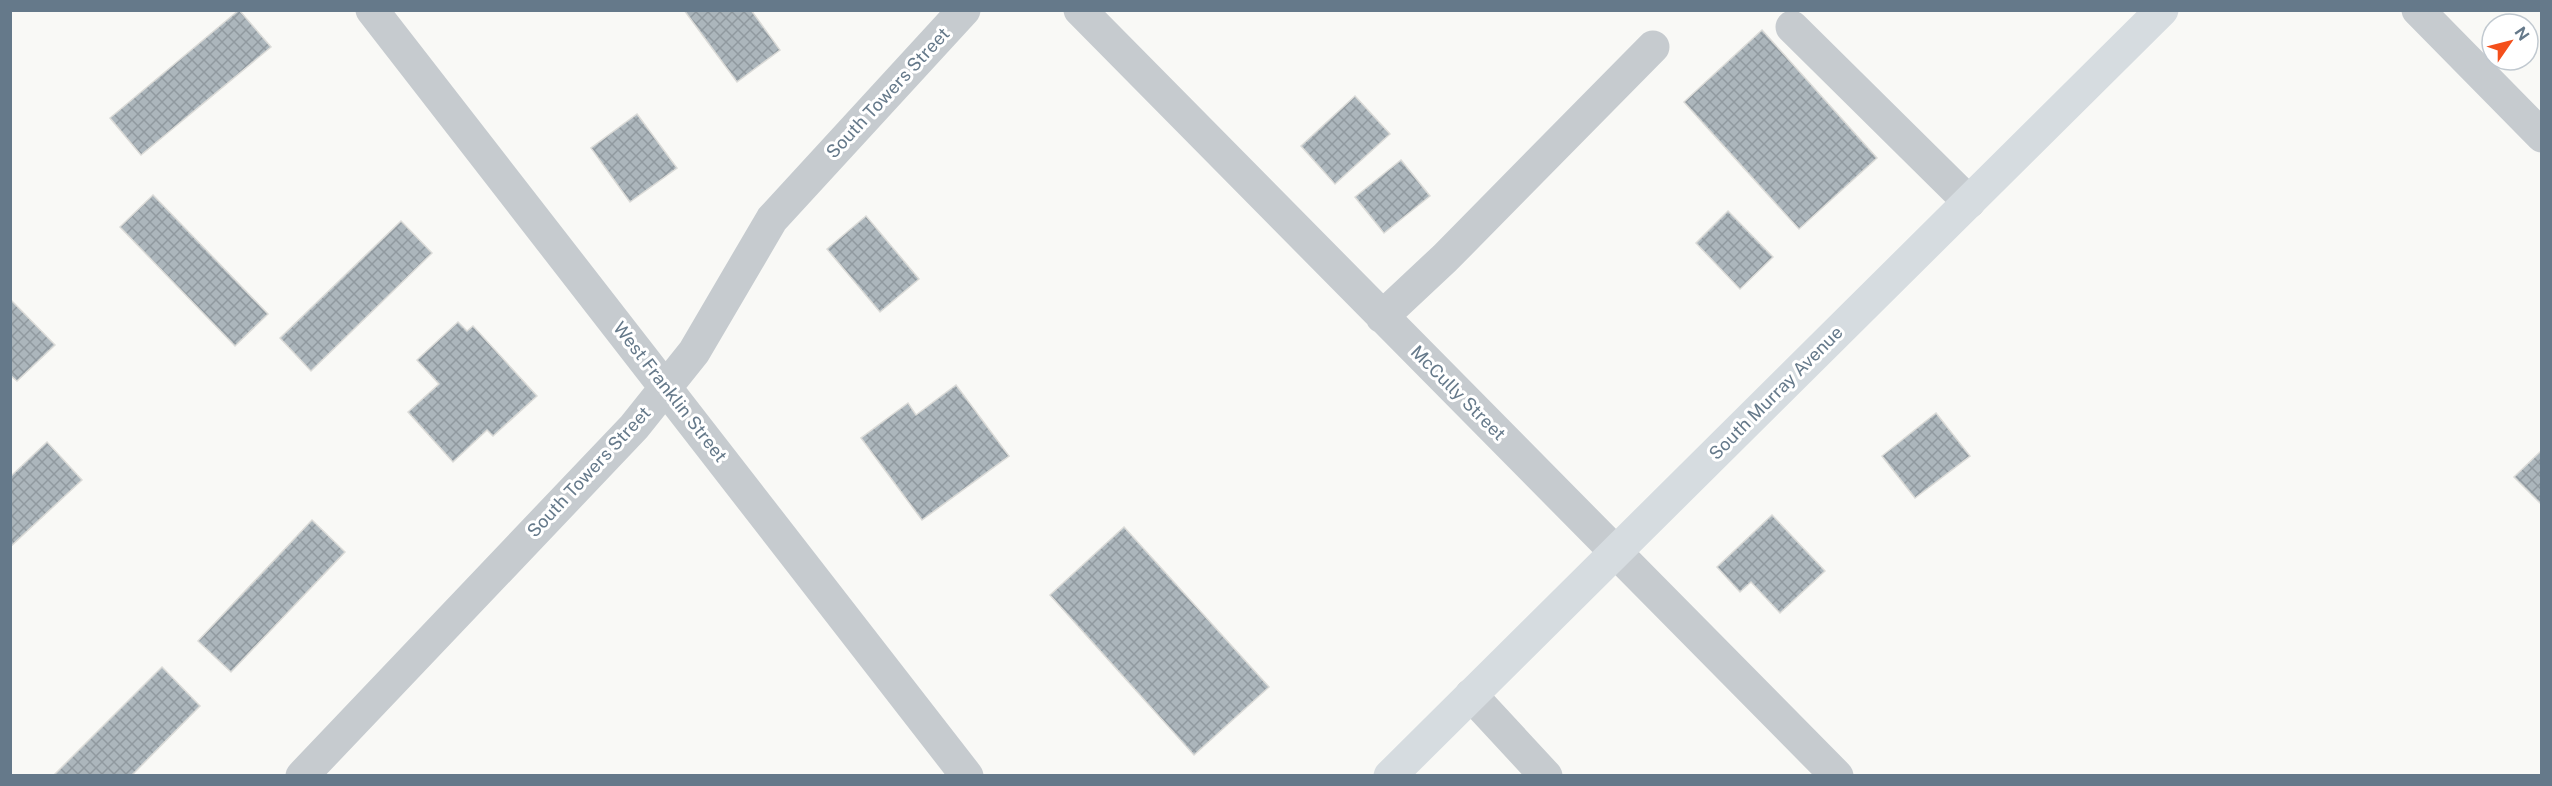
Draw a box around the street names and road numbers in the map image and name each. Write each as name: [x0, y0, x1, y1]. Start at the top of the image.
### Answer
street label: South Towers Street: [822, 23, 954, 162]
street label: West Franklin Street: [609, 318, 732, 466]
street label: South Murray Avenue: [1705, 322, 1847, 464]
street label: McCully Street: [1407, 341, 1510, 444]
street label: South Towers Street: [523, 402, 655, 541]

